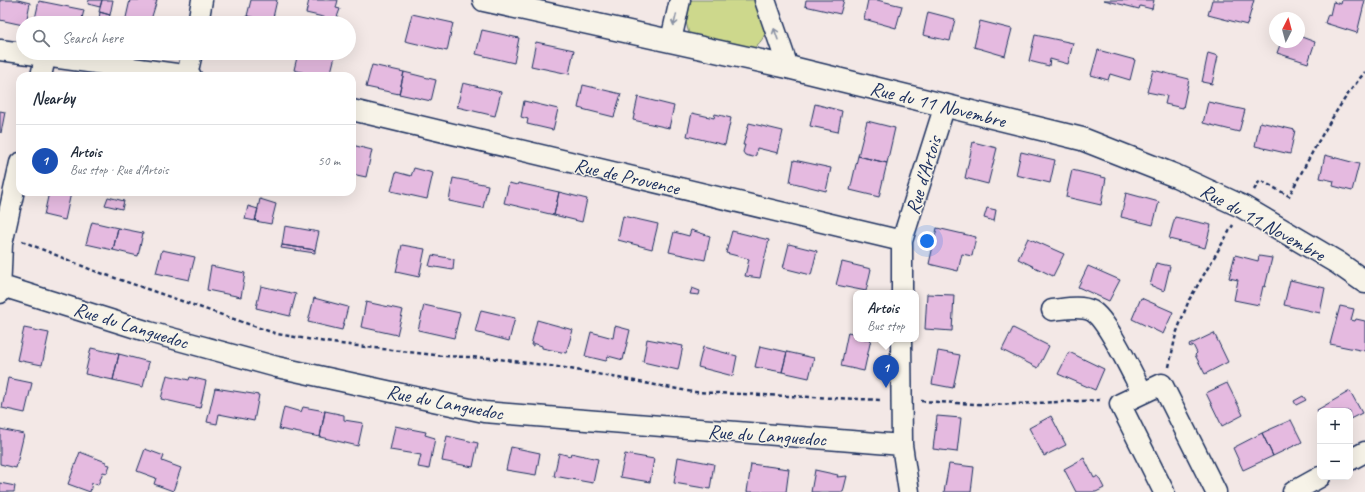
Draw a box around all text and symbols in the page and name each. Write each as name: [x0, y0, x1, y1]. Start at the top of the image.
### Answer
north arrow: [1269, 12, 1305, 48]
one-way arrow: [671, 13, 679, 26]
search box: [16, 16, 356, 60]
icon: search: [30, 27, 52, 49]
one-way arrow: [772, 27, 779, 40]
text: Search here: [62, 29, 123, 48]
street label: Rue du 11 Novembre: [868, 76, 1010, 134]
text: Nearby: [32, 88, 75, 109]
street label: Rue d'Artois: [900, 131, 948, 217]
text: Artois: [70, 143, 102, 162]
street label: Rue de Provence: [572, 152, 683, 201]
text: 1: [42, 153, 48, 169]
text: 50 m: [318, 153, 340, 169]
text: Bus stop · Rue d'Artois: [70, 162, 168, 178]
street label: Rue du 11 Novembre: [1196, 178, 1331, 268]
your location: [917, 231, 937, 251]
popup: [853, 290, 919, 342]
street label: Rue du Languedoc: [71, 296, 192, 355]
text: Artois: [867, 299, 899, 318]
text: Bus stop: [867, 318, 905, 334]
pin: 1: [873, 355, 899, 388]
street label: Rue du Languedoc: [385, 379, 506, 426]
map controls: [1317, 408, 1353, 480]
button: +: [1317, 408, 1353, 444]
street label: Rue du Languedoc: [707, 419, 828, 452]
button: −: [1317, 444, 1353, 480]

